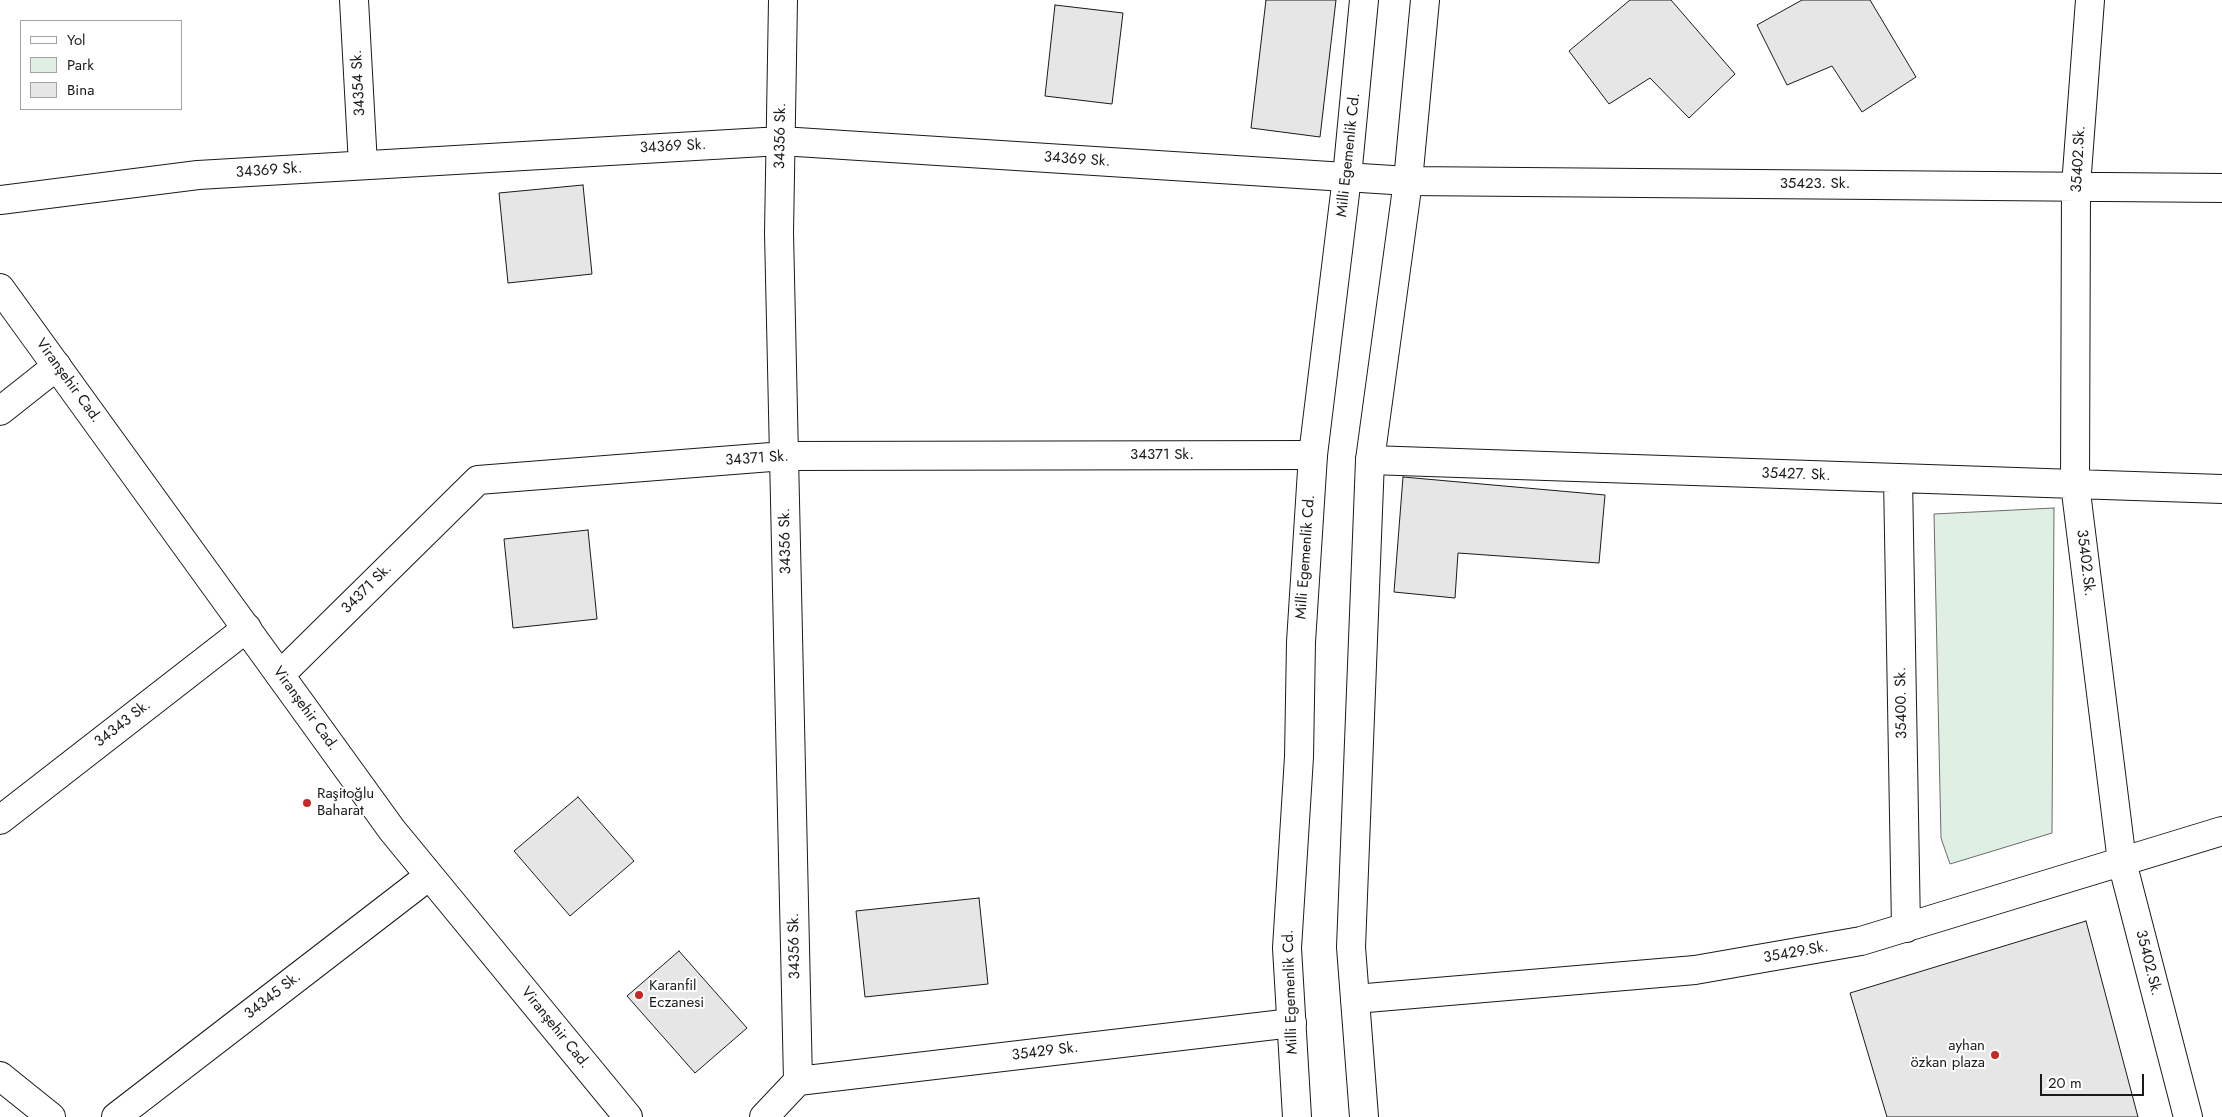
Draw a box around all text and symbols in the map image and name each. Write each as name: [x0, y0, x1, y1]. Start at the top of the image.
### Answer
legend: [20, 20, 182, 110]
text: Yol: [67, 29, 86, 51]
street label: 34354 Sk.: [348, 49, 370, 117]
text: Park: [67, 54, 94, 76]
text: Bina: [67, 79, 94, 101]
street label: Milli Egemenlik Cd.: [1334, 92, 1364, 218]
street label: 34356 Sk.: [771, 103, 791, 169]
street label: 35402.Sk.: [2068, 125, 2090, 193]
street label: 34369 Sk.: [639, 136, 707, 158]
street label: 34369 Sk.: [1043, 149, 1111, 171]
street label: 34369 Sk.: [235, 160, 303, 182]
street label: 35423. Sk.: [1780, 175, 1850, 193]
street label: Viranşehir Cad.: [31, 335, 105, 427]
street label: 34371 Sk.: [1130, 446, 1194, 464]
street label: 34371 Sk.: [725, 448, 789, 470]
street label: 35427. Sk.: [1761, 465, 1831, 485]
street label: Milli Egemenlik Cd.: [1293, 494, 1319, 620]
street label: 34356 Sk.: [776, 508, 796, 574]
street label: 35402.Sk.: [2072, 529, 2098, 597]
street label: 34371 Sk.: [338, 560, 396, 618]
street label: Viranşehir Cad.: [268, 663, 342, 755]
street label: 35400. Sk.: [1892, 667, 1912, 739]
street label: 34343 Sk.: [91, 696, 155, 752]
place label: Raşitoğlu Baharat: [317, 785, 374, 820]
marker: Raşitoğlu Baharat: [301, 797, 313, 809]
street label: 34356 Sk.: [785, 913, 805, 979]
street label: 35402.Sk.: [2131, 928, 2165, 998]
street label: Milli Egemenlik Cd.: [1280, 929, 1302, 1055]
street label: 35429.Sk.: [1762, 938, 1830, 968]
street label: 34345 Sk.: [241, 968, 305, 1024]
place label: Karanfil Eczanesi: [649, 977, 704, 1012]
street label: Viranşehir Cad.: [517, 984, 593, 1072]
marker: Karanfil Eczanesi: [633, 989, 645, 1001]
place label: ayhan özkan plaza: [1911, 1037, 1985, 1072]
street label: 35429 Sk.: [1011, 1039, 1079, 1065]
marker: ayhan özkan plaza: [1989, 1049, 2001, 1061]
scale bar: [2042, 1064, 2146, 1096]
text: 20 m: [2048, 1072, 2082, 1094]

